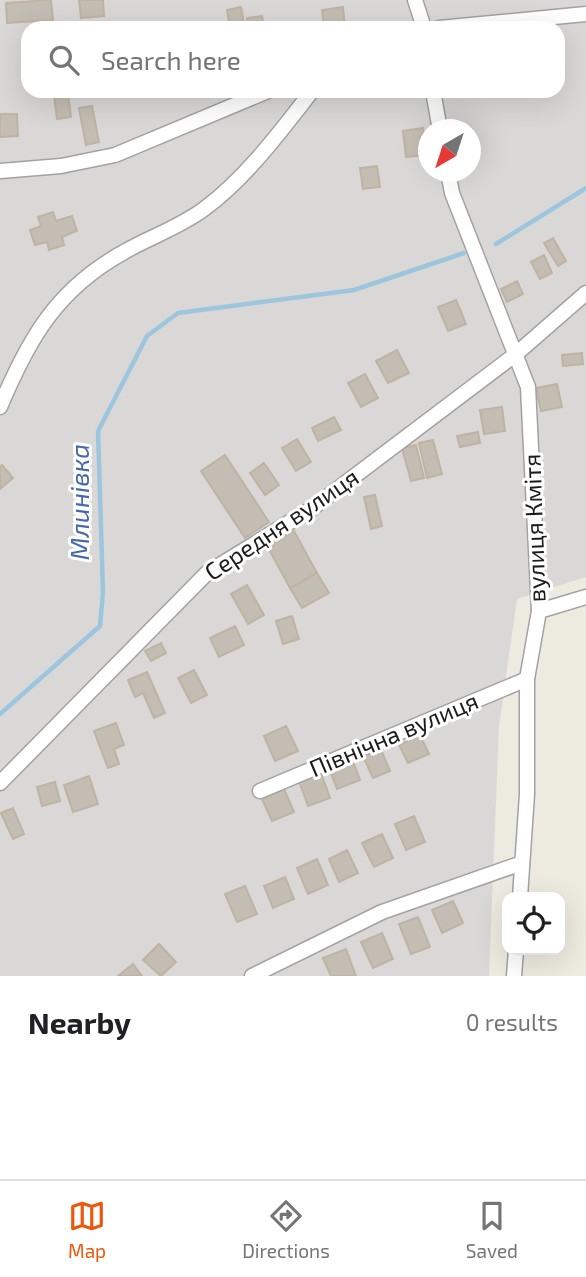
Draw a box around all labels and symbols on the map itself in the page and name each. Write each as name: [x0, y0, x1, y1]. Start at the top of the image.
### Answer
north arrow: [418, 119, 481, 182]
water label: Млинівка: [63, 444, 94, 560]
street label: вулиця Кмітя: [516, 453, 552, 603]
street label: Середня вулиця: [199, 462, 364, 587]
street label: Північна вулиця: [305, 685, 483, 783]

